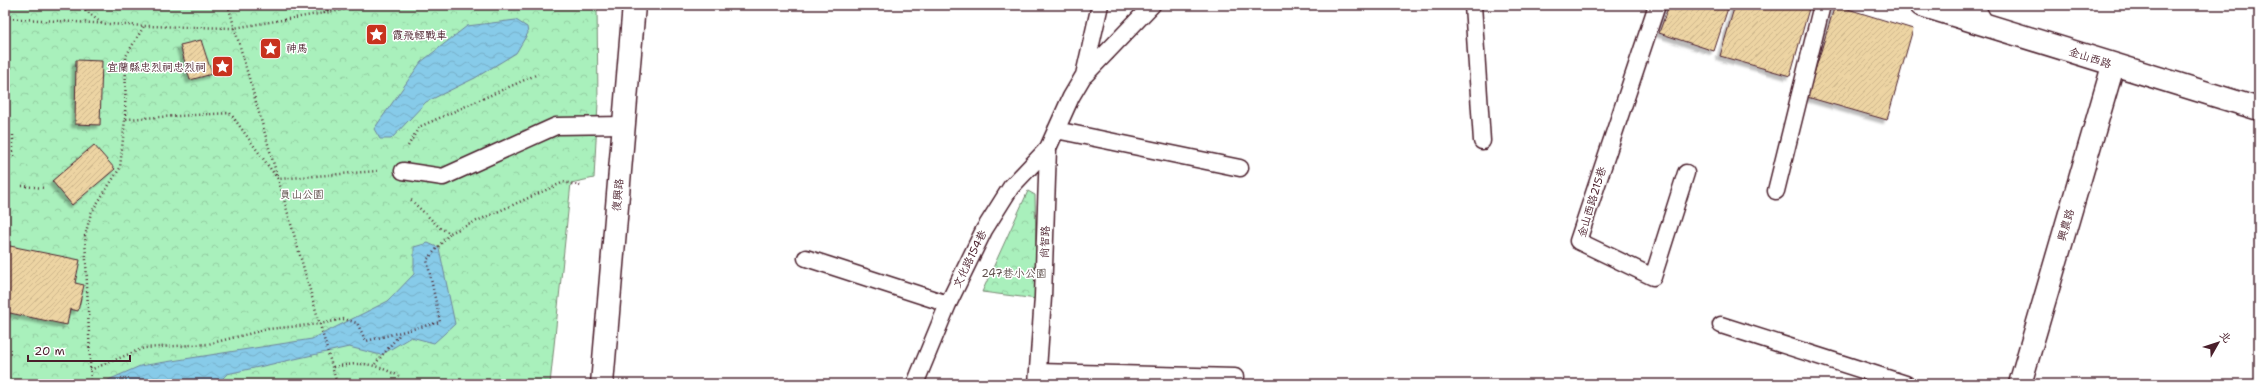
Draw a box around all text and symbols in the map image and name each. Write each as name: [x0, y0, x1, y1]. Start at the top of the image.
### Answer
place icon: 霞飛輕戰車: [364, 22, 390, 48]
place label: 霞飛輕戰車: [392, 28, 447, 43]
place icon: 神馬: [258, 35, 284, 61]
place label: 神馬: [286, 41, 308, 56]
street label: 金山西路: [2067, 44, 2113, 72]
place icon: 宜蘭縣忠烈祠忠烈祠: [209, 54, 235, 80]
place label: 宜蘭縣忠烈祠忠烈祠: [107, 60, 206, 75]
street label: 金山西路215巷: [1574, 165, 1610, 239]
street label: 復興路: [609, 178, 627, 212]
park label: 員山公園: [280, 187, 324, 202]
street label: 興農路: [2054, 207, 2078, 243]
street label: 尚智路: [1037, 225, 1053, 259]
street label: 文化路154巷: [950, 228, 990, 290]
park label: 247巷小公園: [981, 266, 1047, 281]
north arrow: [2198, 323, 2238, 363]
text: 北: [2216, 328, 2235, 346]
scale bar: [28, 337, 130, 363]
text: 20 m: [34, 343, 65, 359]

